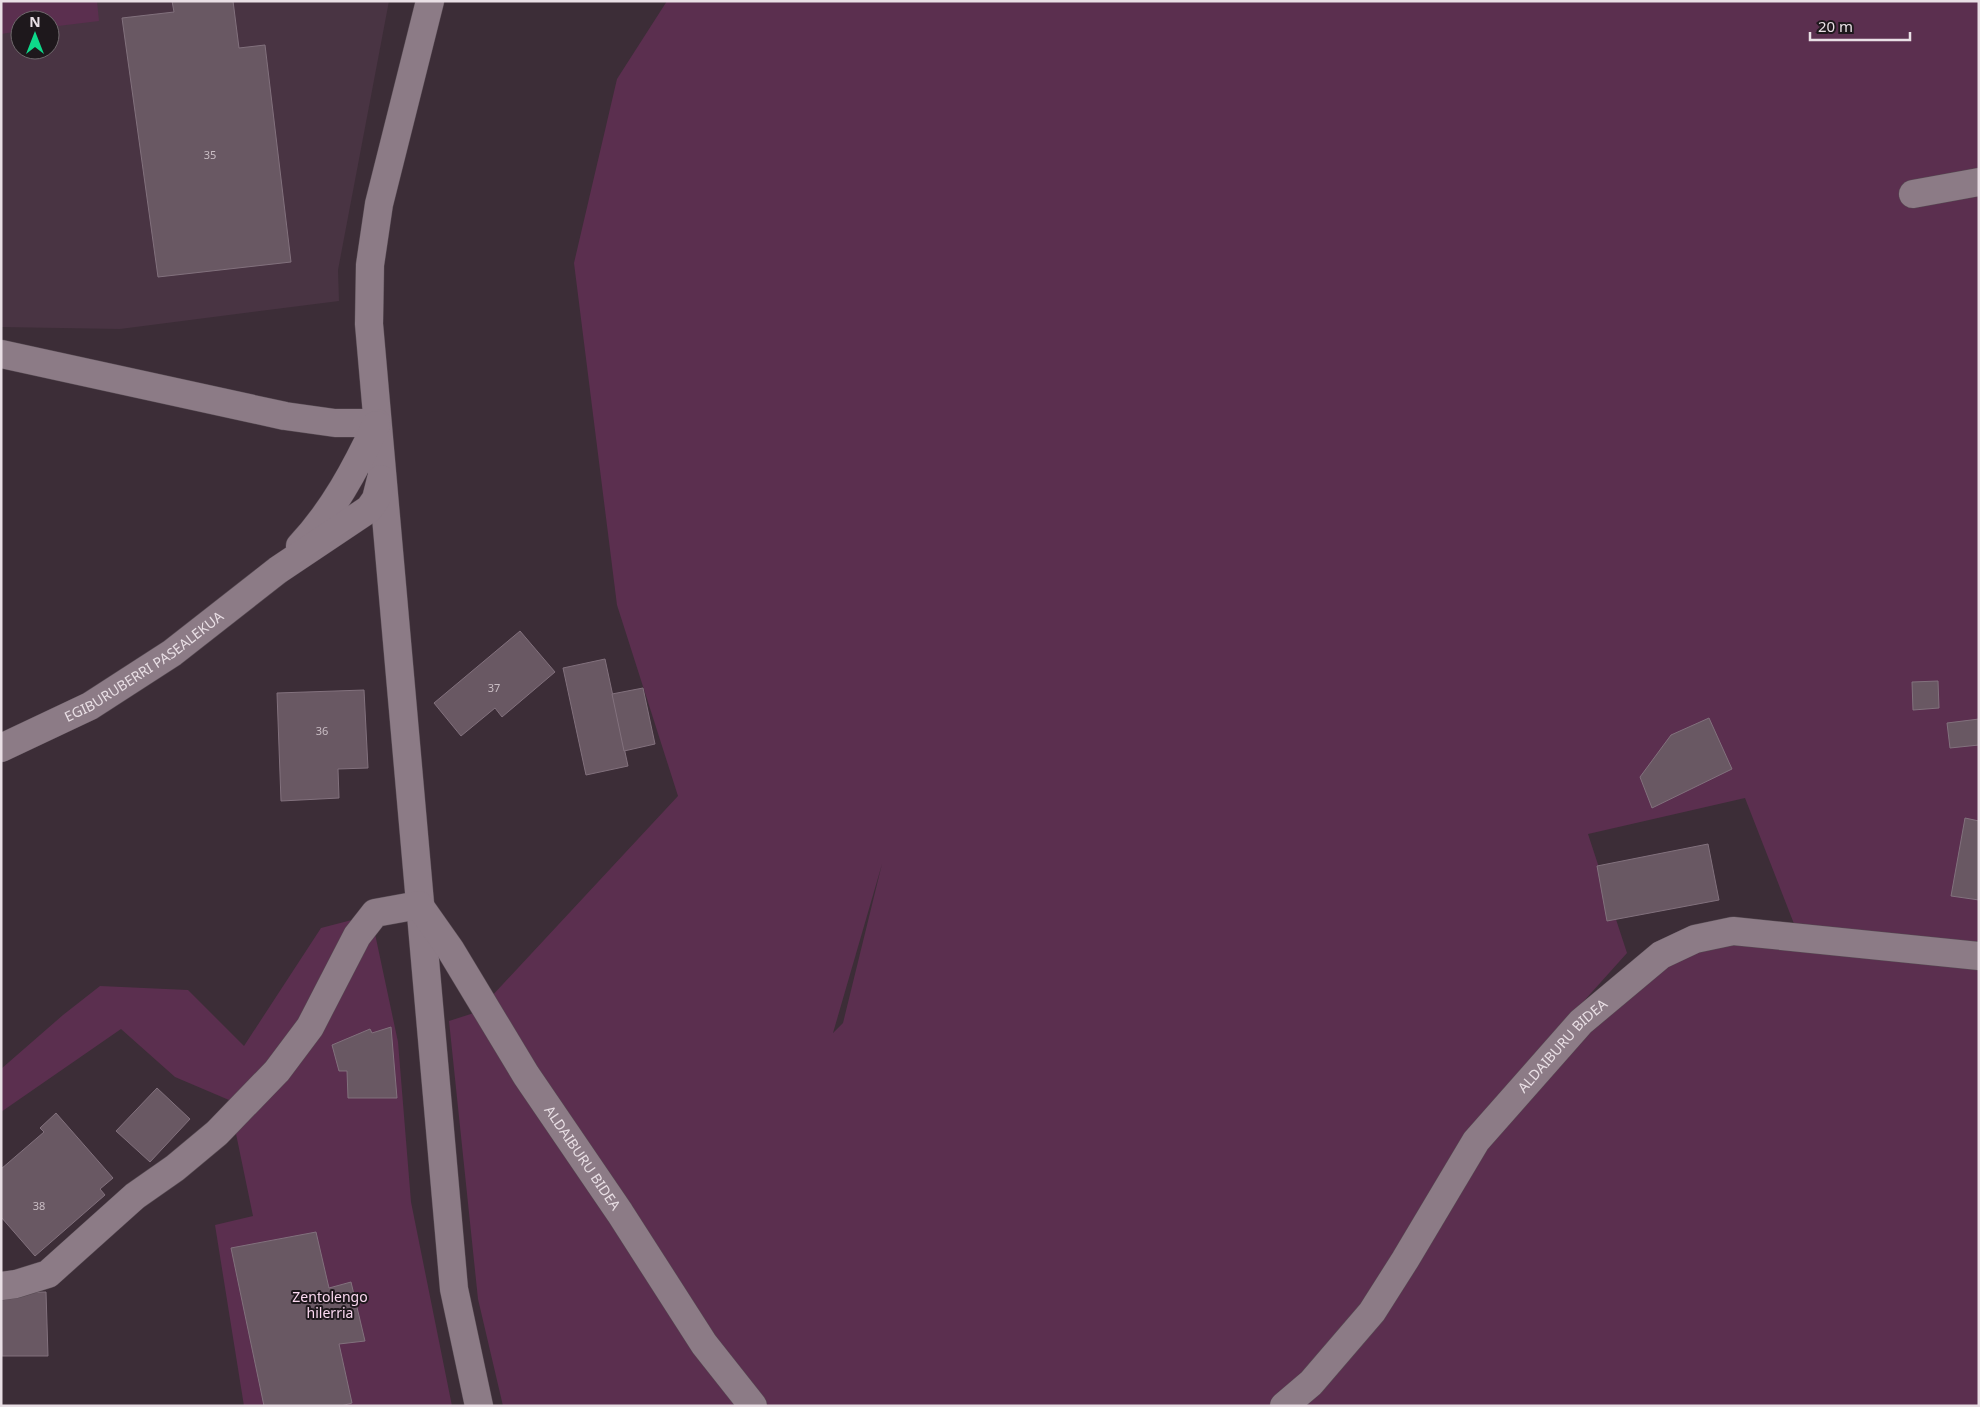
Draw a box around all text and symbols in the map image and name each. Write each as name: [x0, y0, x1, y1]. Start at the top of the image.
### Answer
north arrow: [10, 10, 60, 60]
scale bar: [1810, 10, 1910, 42]
text: N: [29, 12, 41, 31]
text: 20 m: [1818, 16, 1853, 36]
house number: 35: [204, 147, 216, 162]
street label: EGIBURUBERRI PASEALEKUA: [61, 606, 227, 726]
house number: 37: [488, 680, 500, 695]
house number: 36: [316, 723, 328, 738]
street label: ALDAIBURU BIDEA: [1513, 994, 1611, 1096]
street label: ALDAIBURU BIDEA: [541, 1102, 625, 1214]
house number: 38: [33, 1198, 45, 1213]
park label: Zentolengo hilerria: [292, 1287, 368, 1322]

